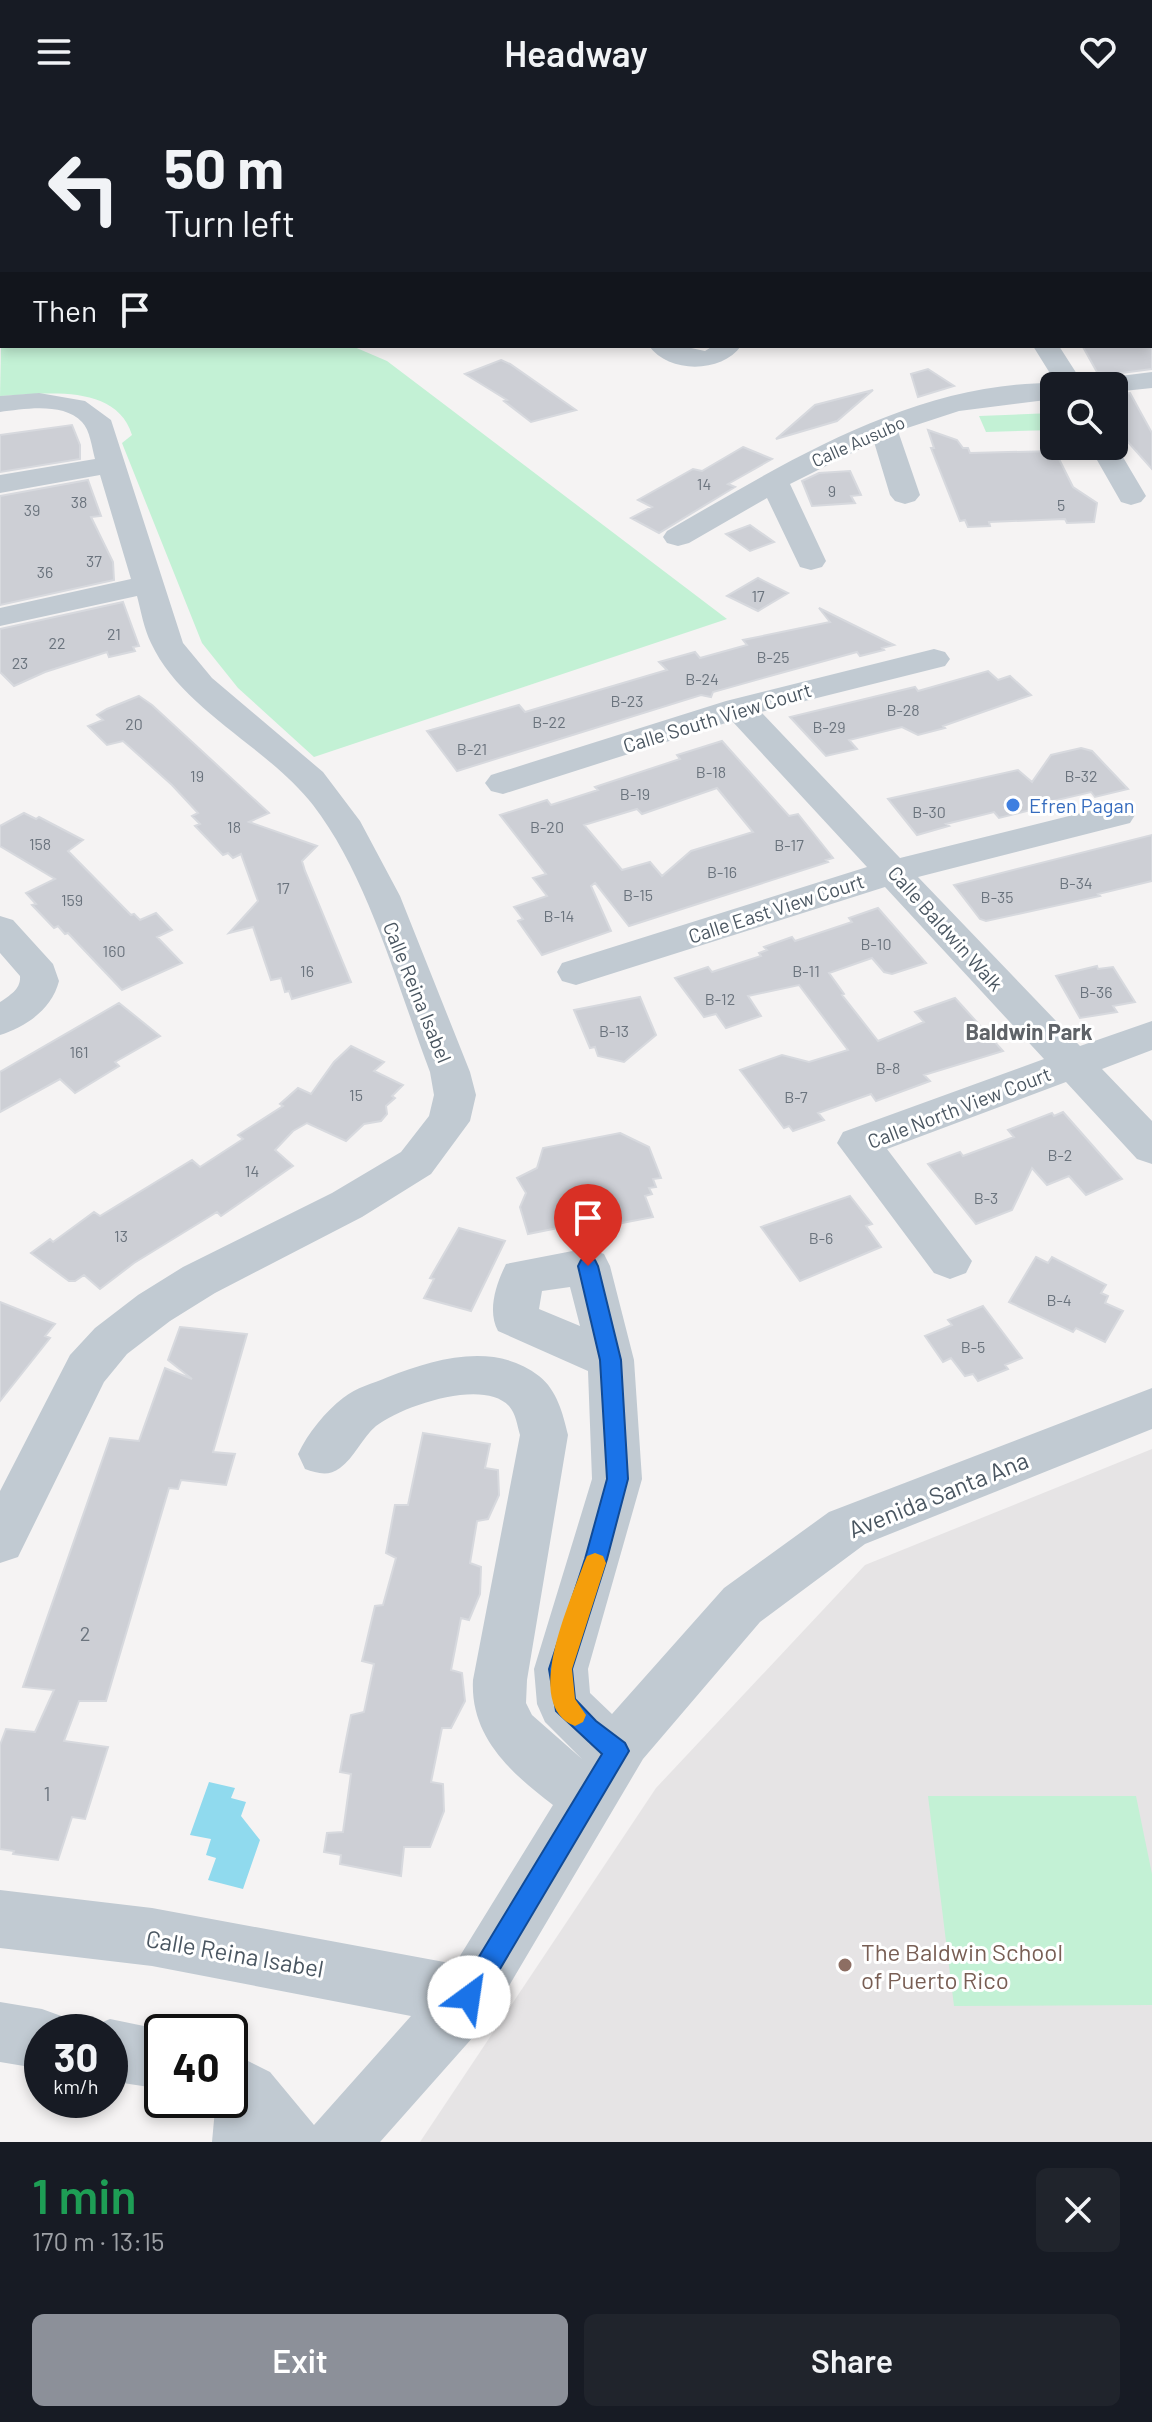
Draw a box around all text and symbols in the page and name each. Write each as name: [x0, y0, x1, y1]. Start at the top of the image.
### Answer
icon: menu: [32, 30, 76, 74]
icon: heart: [1076, 30, 1120, 74]
text: Headway: [504, 31, 648, 74]
text: 50 m: [164, 133, 284, 200]
icon: left: [32, 136, 136, 240]
text: Turn left: [164, 201, 295, 244]
icon: arrive: [113, 288, 157, 332]
text: Then: [32, 292, 97, 328]
map controls: [1040, 372, 1128, 460]
button: search: [1040, 372, 1128, 460]
street label: Calle Ausubo: [808, 411, 908, 471]
house number: 14: [697, 474, 711, 493]
house number: 9: [828, 481, 836, 500]
house number: 38: [71, 492, 87, 511]
house number: 5: [1057, 495, 1065, 514]
house number: 39: [24, 500, 40, 519]
house number: 37: [86, 551, 102, 570]
house number: 36: [37, 562, 53, 581]
house number: 17: [751, 586, 765, 605]
house number: 21: [107, 624, 121, 643]
house number: 22: [48, 633, 66, 652]
house number: B-25: [756, 647, 790, 666]
house number: 23: [12, 653, 28, 672]
house number: B-24: [685, 669, 719, 688]
street label: Calle South View Court: [620, 677, 814, 757]
house number: B-23: [610, 691, 644, 710]
house number: B-28: [886, 700, 920, 719]
house number: B-22: [532, 712, 566, 731]
house number: 20: [125, 714, 143, 733]
house number: B-29: [812, 717, 846, 736]
house number: B-21: [457, 739, 487, 758]
house number: B-18: [696, 762, 726, 781]
house number: 19: [190, 766, 204, 785]
house number: B-32: [1064, 766, 1098, 785]
house number: B-19: [620, 784, 650, 803]
place label: Efren Pagan: [1029, 793, 1135, 817]
marker: Efren Pagan: [1004, 796, 1022, 814]
house number: B-30: [912, 802, 946, 821]
house number: 18: [227, 817, 241, 836]
house number: B-20: [530, 817, 564, 836]
house number: 158: [29, 834, 51, 853]
house number: B-17: [774, 835, 804, 854]
street label: Calle Baldwin Walk: [884, 861, 1008, 995]
house number: B-16: [707, 862, 737, 881]
street label: Calle East View Court: [685, 868, 867, 948]
house number: B-34: [1059, 873, 1093, 892]
house number: 17: [276, 878, 290, 897]
house number: B-15: [623, 885, 653, 904]
house number: B-35: [981, 887, 1013, 906]
house number: 159: [61, 890, 83, 909]
house number: B-14: [544, 906, 574, 925]
street label: Calle Reina Isabel: [379, 918, 457, 1066]
house number: B-10: [861, 934, 891, 953]
house number: 160: [103, 941, 125, 960]
house number: 16: [300, 961, 314, 980]
house number: B-11: [792, 961, 820, 980]
house number: B-36: [1080, 982, 1112, 1001]
house number: B-12: [705, 989, 735, 1008]
district label: Baldwin Park: [965, 1018, 1093, 1044]
house number: B-13: [599, 1021, 629, 1040]
house number: 161: [69, 1042, 89, 1061]
house number: B-8: [876, 1058, 900, 1077]
street label: Calle North View Court: [864, 1061, 1054, 1153]
house number: 15: [349, 1085, 363, 1104]
house number: B-7: [784, 1087, 808, 1106]
house number: B-2: [1048, 1145, 1072, 1164]
house number: 14: [245, 1161, 259, 1180]
pin: [554, 1184, 622, 1266]
house number: B-3: [974, 1188, 998, 1207]
icon: arrive: [566, 1196, 610, 1240]
house number: 13: [114, 1226, 128, 1245]
house number: B-6: [809, 1228, 833, 1247]
house number: B-4: [1046, 1290, 1072, 1309]
house number: B-5: [961, 1337, 985, 1356]
street label: Avenida Santa Ana: [844, 1445, 1032, 1543]
house number: 2: [80, 1621, 90, 1645]
house number: 1: [44, 1781, 51, 1805]
street label: Calle Reina Isabel: [144, 1923, 326, 1983]
place label: The Baldwin School of Puerto Rico: [861, 1937, 1063, 1994]
position arrow: [427, 1955, 511, 2039]
marker: The Baldwin School of Puerto Rico: [836, 1956, 854, 1974]
speed limit sign: 40: [144, 2014, 248, 2118]
text: 30: [54, 2032, 98, 2080]
text: km/h: [53, 2074, 99, 2098]
text: 1 min: [32, 2166, 137, 2224]
button: close: [1036, 2168, 1120, 2252]
text: 170 m · 13:15: [32, 2225, 164, 2256]
button: Exit: [32, 2314, 568, 2406]
button: Share: [584, 2314, 1120, 2406]

